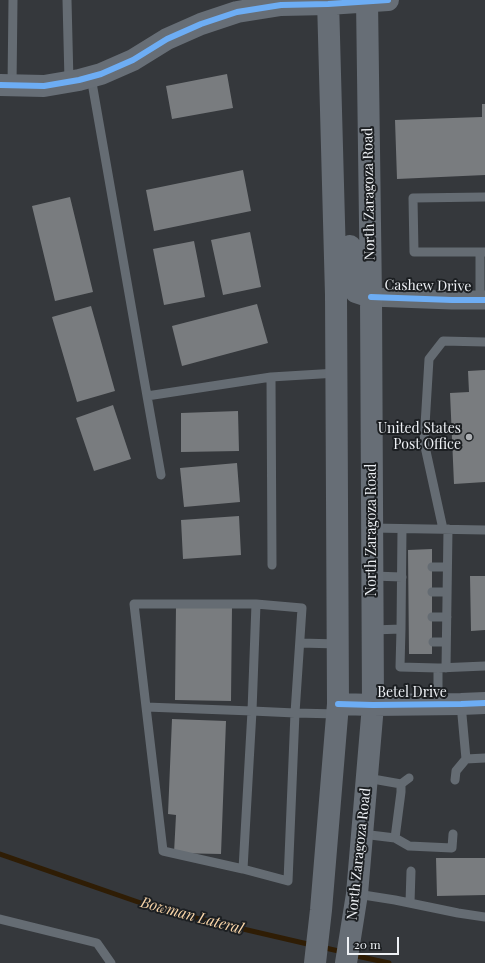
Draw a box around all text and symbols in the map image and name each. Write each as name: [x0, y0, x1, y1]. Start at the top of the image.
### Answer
street label: North Zaragoza Road: [359, 128, 379, 260]
street label: Cashew Drive: [385, 277, 471, 295]
place label: United States Post Office: [378, 421, 461, 454]
marker: United States Post Office: [464, 432, 474, 442]
street label: North Zaragoza Road: [364, 464, 380, 596]
street label: Betel Drive: [377, 685, 447, 701]
street label: North Zaragoza Road: [344, 787, 374, 921]
water label: Bowman Lateral: [139, 894, 245, 938]
scale bar: [349, 929, 401, 955]
text: 20 m: [354, 936, 381, 952]

